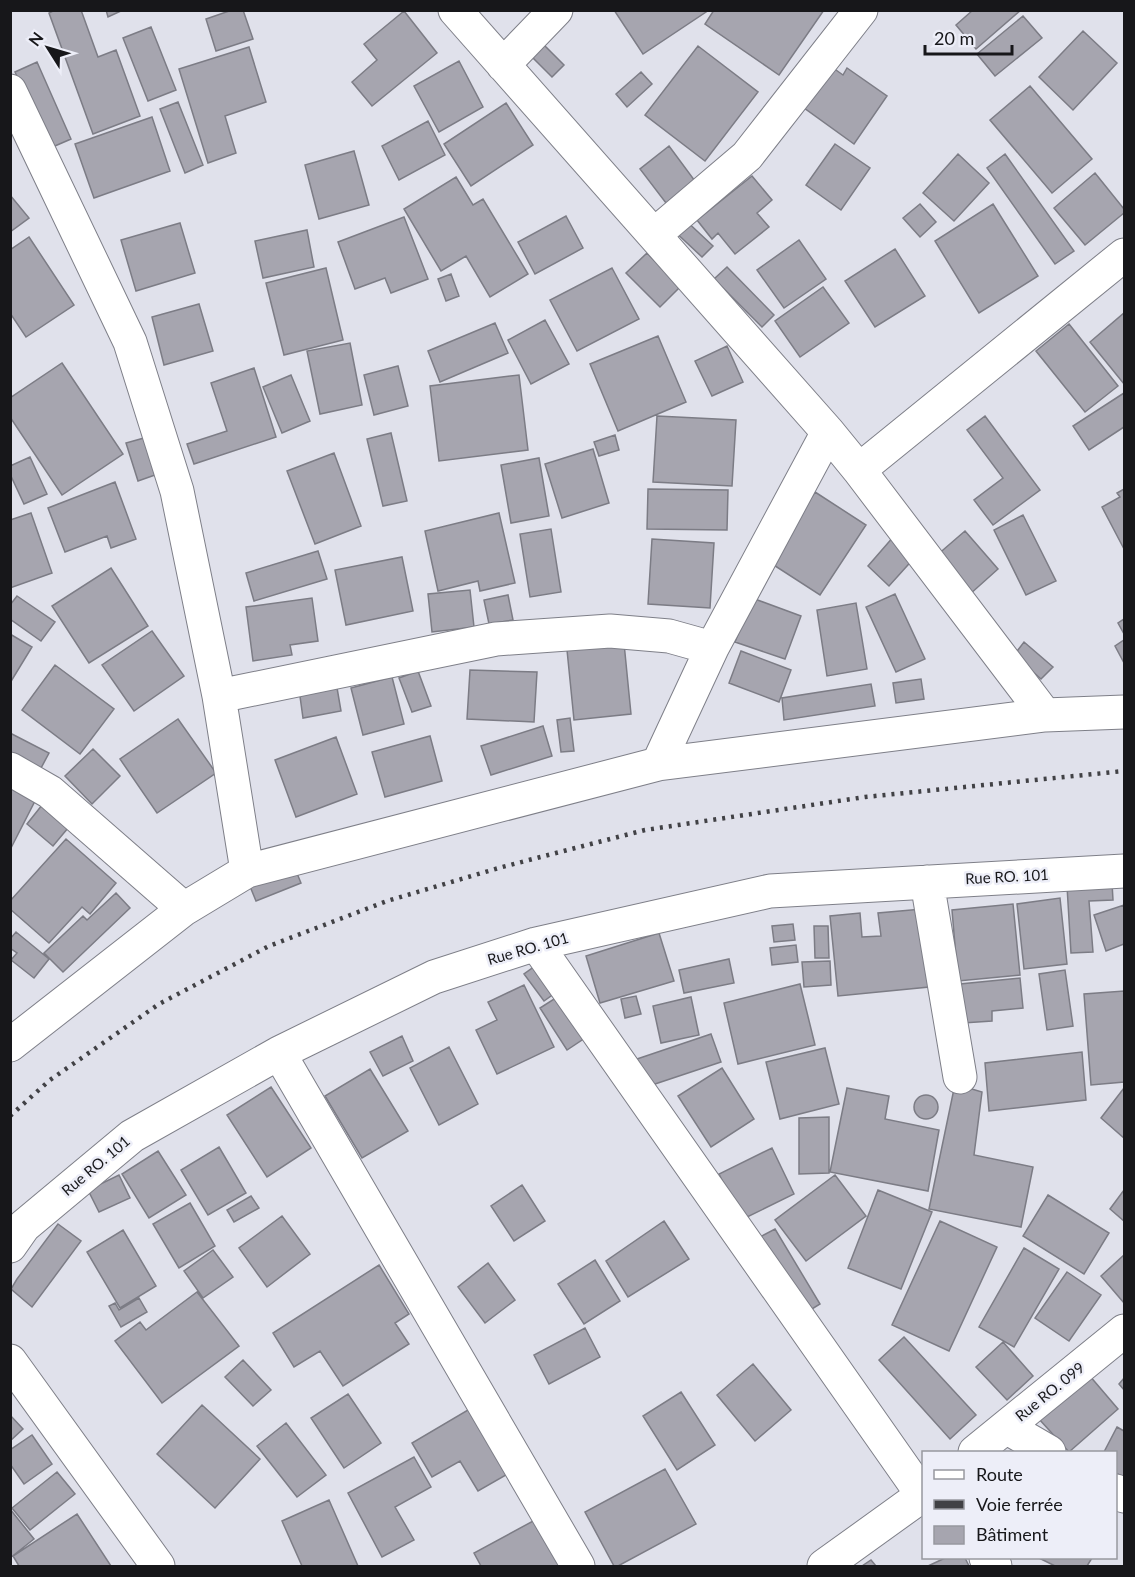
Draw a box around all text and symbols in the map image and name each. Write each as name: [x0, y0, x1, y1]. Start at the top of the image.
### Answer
north arrow: [18, 18, 78, 78]
scale bar: [925, 18, 1012, 56]
text: 20 m: [934, 27, 974, 49]
text: N: [24, 28, 47, 49]
street label: Rue RO. 101: [965, 865, 1049, 887]
street label: Rue RO. 101: [485, 928, 570, 968]
street label: Rue RO. 101: [58, 1131, 133, 1199]
street label: Rue RO. 099: [1011, 1358, 1088, 1425]
legend: [922, 1451, 1117, 1559]
text: Route: [976, 1463, 1023, 1485]
text: Voie ferrée: [976, 1493, 1063, 1515]
text: Bâtiment: [976, 1523, 1049, 1545]

